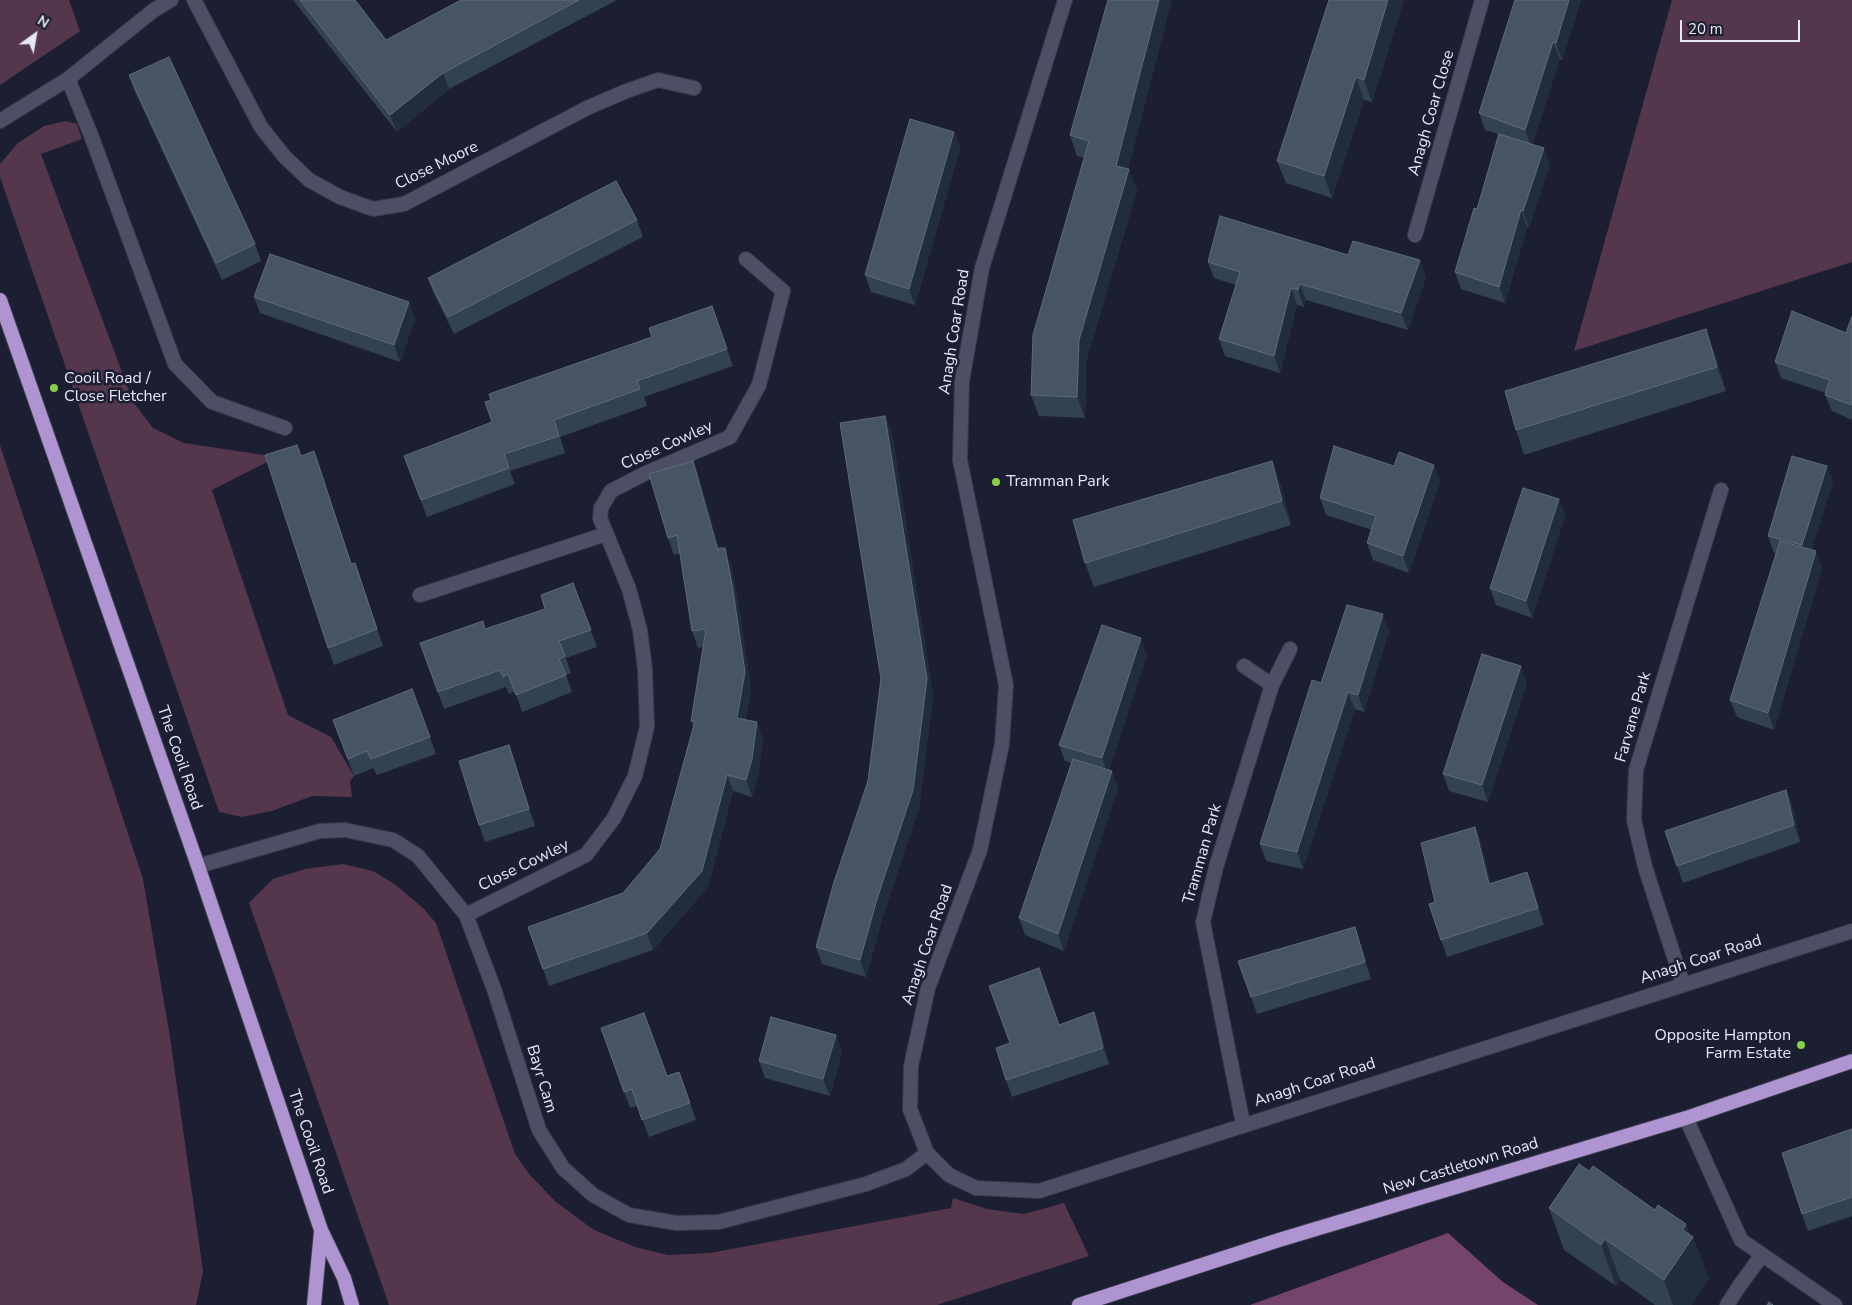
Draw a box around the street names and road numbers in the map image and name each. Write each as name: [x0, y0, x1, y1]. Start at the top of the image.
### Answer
street label: Anagh Coar Close: [1405, 48, 1459, 178]
street label: Close Moore: [392, 138, 482, 194]
street label: Anagh Coar Road: [936, 268, 974, 396]
street label: Close Cowley: [618, 417, 716, 475]
street label: Farvane Park: [1612, 669, 1656, 765]
street label: The Cooil Road: [152, 703, 206, 813]
street label: Tramman Park: [1179, 802, 1227, 906]
street label: Close Cowley: [476, 836, 572, 896]
street label: Anagh Coar Road: [898, 882, 958, 1008]
street label: Anagh Coar Road: [1638, 931, 1764, 989]
street label: Bayr Cam: [522, 1043, 560, 1115]
street label: Anagh Coar Road: [1252, 1054, 1378, 1112]
street label: The Cooil Road: [283, 1087, 337, 1197]
street label: New Castletown Road: [1381, 1134, 1541, 1200]

